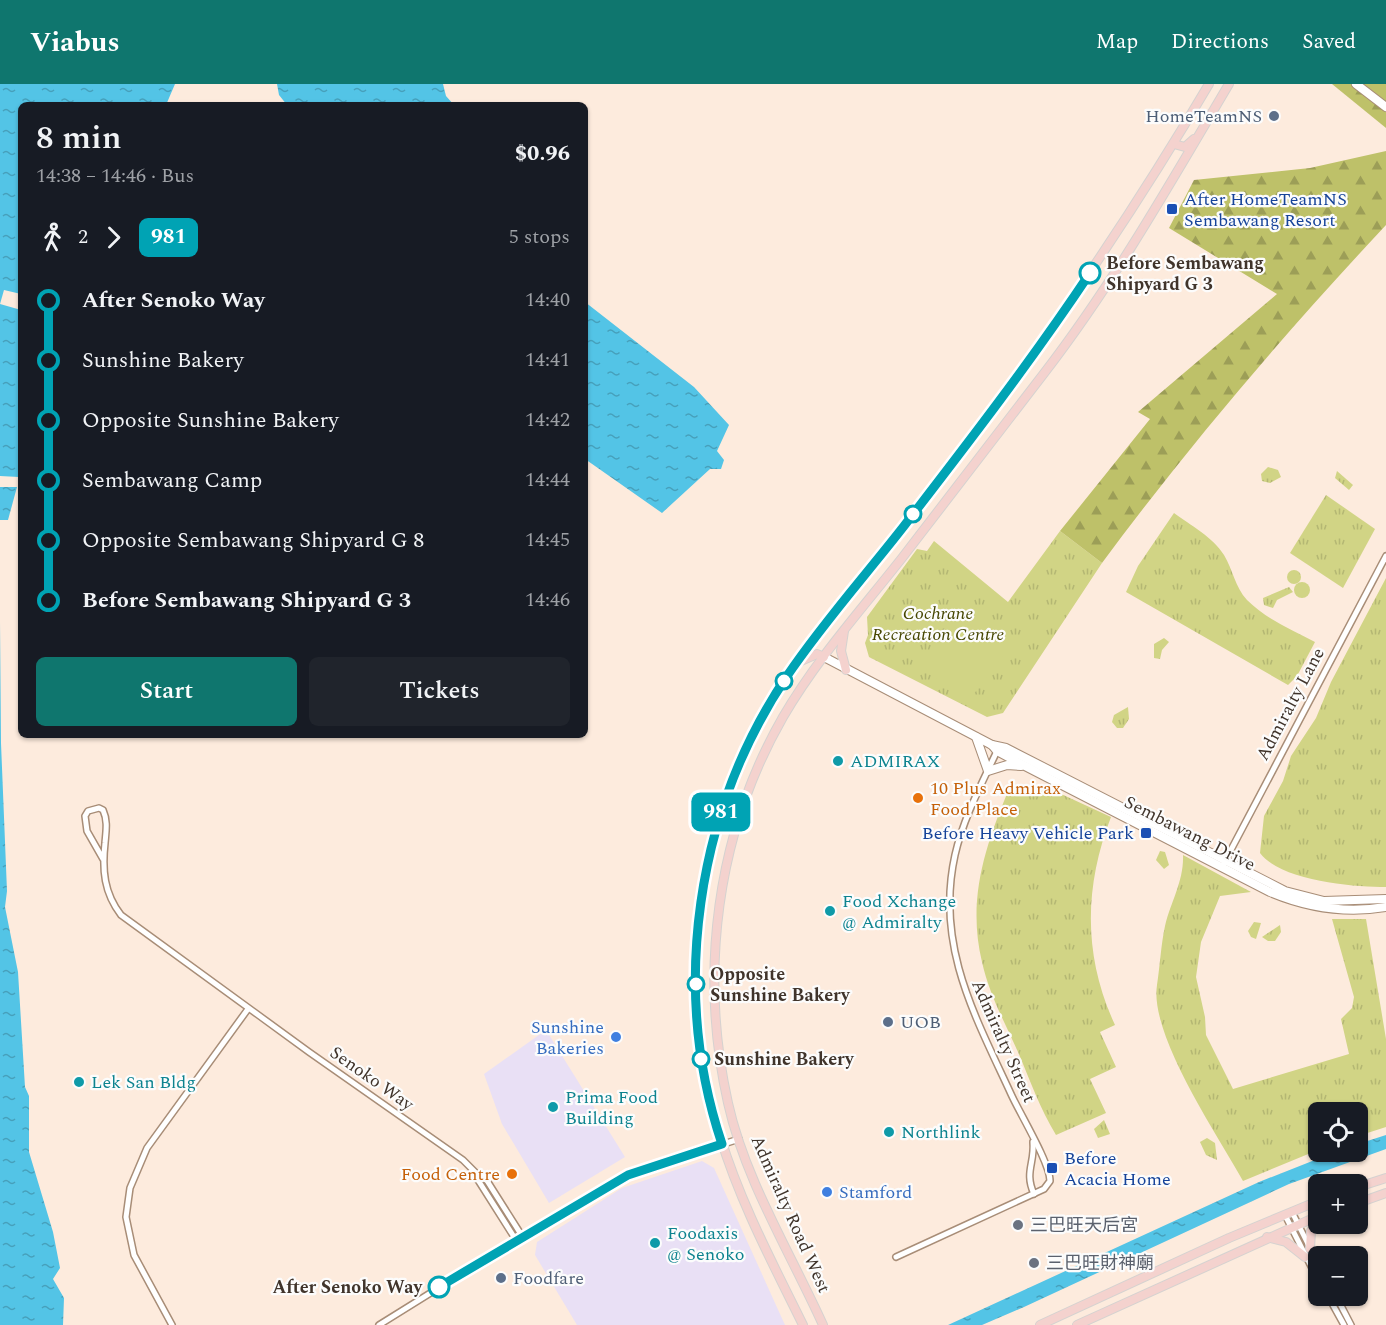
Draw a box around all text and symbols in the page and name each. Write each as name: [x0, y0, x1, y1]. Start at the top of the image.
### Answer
text: Viabus: [30, 21, 120, 64]
text: Map: [1096, 26, 1138, 58]
text: Directions: [1171, 26, 1269, 58]
text: Saved: [1302, 26, 1356, 58]
place label: HomeTeamNS: [1145, 103, 1262, 130]
marker: HomeTeamNS: [1267, 109, 1281, 123]
text: 8 min: [36, 113, 122, 163]
text: $0.96: [515, 137, 570, 170]
text: 14:38 – 14:46 · Bus: [36, 161, 194, 191]
place label: After HomeTeamNS Sembawang Resort: [1184, 186, 1347, 234]
marker: After HomeTeamNS Sembawang Resort: [1165, 202, 1179, 216]
icon: walk: [36, 221, 69, 254]
icon: forward: [97, 221, 130, 254]
text: 981: [151, 221, 186, 253]
text: 2: [78, 222, 88, 252]
text: 5 stops: [509, 222, 570, 252]
place label: Before Sembawang Shipyard G 3: [1106, 250, 1264, 298]
marker: Before Sembawang Shipyard G 3: [1079, 262, 1101, 284]
text: After Senoko Way: [82, 284, 265, 317]
text: 14:40: [525, 285, 570, 315]
text: Sunshine Bakery: [82, 344, 244, 377]
text: 14:41: [525, 345, 570, 375]
text: Opposite Sunshine Bakery: [82, 404, 339, 437]
text: 14:42: [525, 405, 570, 435]
text: Sembawang Camp: [82, 464, 262, 497]
text: 14:44: [525, 465, 570, 495]
unlabelled marker: [904, 505, 922, 523]
text: Opposite Sembawang Shipyard G 8: [82, 524, 424, 557]
text: 14:45: [525, 525, 570, 555]
text: Before Sembawang Shipyard G 3: [82, 584, 411, 617]
text: 14:46: [525, 585, 570, 615]
park label: Cochrane Recreation Centre: [872, 600, 1004, 648]
street label: Admiralty Lane: [1249, 643, 1332, 766]
button: Start: [36, 657, 297, 726]
button: Tickets: [309, 657, 570, 726]
unlabelled marker: [775, 672, 793, 690]
place label: ADMIRAX: [850, 748, 940, 775]
marker: ADMIRAX: [831, 754, 845, 768]
place label: 10 Plus Admirax Food Place: [930, 775, 1061, 823]
street label: Sembawang Drive: [1119, 789, 1260, 878]
marker: 10 Plus Admirax Food Place: [911, 791, 925, 805]
line badge: 981: [686, 792, 756, 832]
text: 981: [703, 796, 739, 828]
place label: Before Heavy Vehicle Park: [922, 820, 1134, 847]
marker: Before Heavy Vehicle Park: [1139, 826, 1153, 840]
place label: Food Xchange @ Admiralty: [842, 888, 956, 936]
marker: Food Xchange @ Admiralty: [823, 904, 837, 918]
place label: Opposite Sunshine Bakery: [710, 961, 851, 1009]
marker: Opposite Sunshine Bakery: [687, 975, 705, 993]
street label: Admiralty Street: [964, 975, 1043, 1107]
place label: UOB: [900, 1009, 941, 1036]
place label: Sunshine Bakeries: [531, 1014, 604, 1062]
marker: UOB: [881, 1015, 895, 1029]
marker: Sunshine Bakeries: [609, 1030, 623, 1044]
street label: Senoko Way: [324, 1039, 420, 1118]
place label: Sunshine Bakery: [714, 1046, 855, 1073]
marker: Sunshine Bakery: [692, 1050, 710, 1068]
place label: Lek San Bldg: [91, 1069, 196, 1096]
marker: Lek San Bldg: [72, 1075, 86, 1089]
place label: Prima Food Building: [565, 1084, 658, 1132]
marker: Prima Food Building: [546, 1100, 560, 1114]
map controls: [1308, 1102, 1368, 1306]
button: locate: [1308, 1102, 1368, 1162]
place label: Northlink: [901, 1119, 981, 1146]
marker: Northlink: [882, 1125, 896, 1139]
street label: Admiralty Road West: [744, 1131, 837, 1297]
place label: Before Acacia Home: [1064, 1145, 1171, 1193]
place label: Food Centre: [401, 1161, 500, 1188]
marker: Before Acacia Home: [1045, 1161, 1059, 1175]
marker: Food Centre: [505, 1167, 519, 1181]
button: +: [1308, 1174, 1368, 1234]
place label: Stamford: [839, 1179, 912, 1206]
marker: Stamford: [820, 1185, 834, 1199]
place label: 三巴旺天后宮: [1030, 1212, 1138, 1239]
marker: 三巴旺天后宮: [1011, 1218, 1025, 1232]
place label: Foodaxis @ Senoko: [667, 1220, 744, 1268]
marker: Foodaxis @ Senoko: [648, 1236, 662, 1250]
button: −: [1308, 1246, 1368, 1306]
place label: 三巴旺財神廟: [1046, 1250, 1154, 1277]
marker: 三巴旺財神廟: [1027, 1256, 1041, 1270]
place label: Foodfare: [513, 1265, 584, 1292]
marker: Foodfare: [494, 1271, 508, 1285]
place label: After Senoko Way: [273, 1274, 423, 1301]
marker: After Senoko Way: [428, 1276, 450, 1298]

